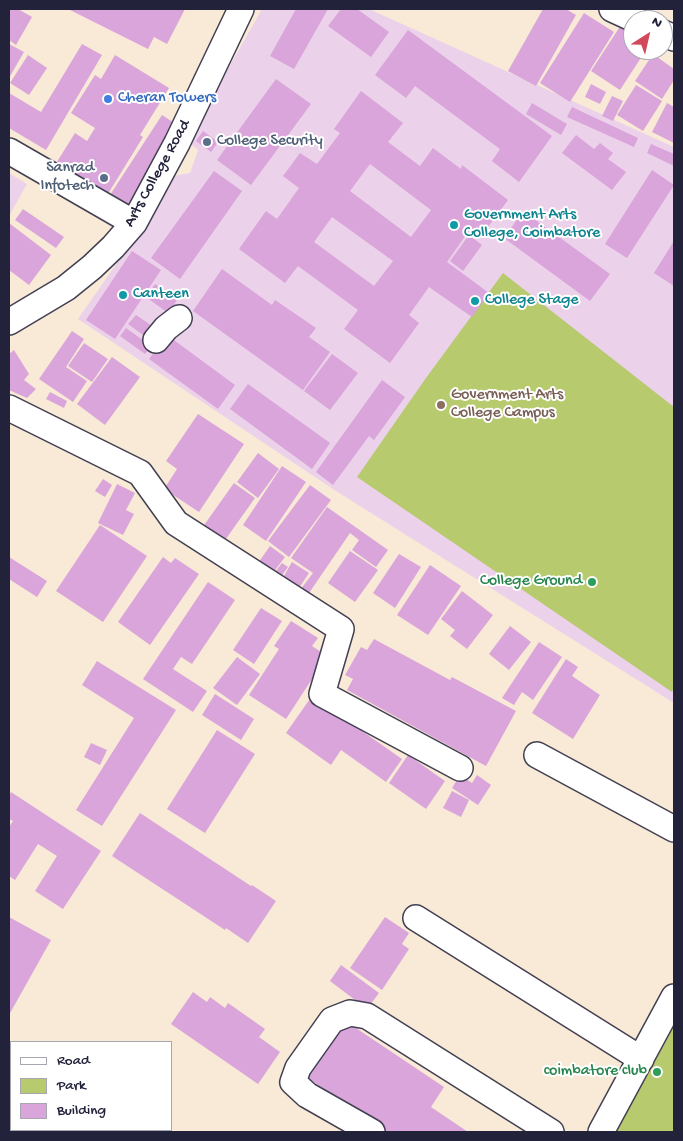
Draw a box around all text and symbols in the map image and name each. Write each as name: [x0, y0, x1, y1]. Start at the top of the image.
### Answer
north arrow: [623, 10, 673, 60]
text: N: [648, 14, 665, 33]
place label: Cheran Towers: [118, 89, 216, 109]
marker: Cheran Towers: [102, 93, 114, 105]
street label: Arts College Road: [121, 117, 195, 231]
place label: College Security: [217, 132, 323, 152]
marker: College Security: [201, 136, 213, 148]
place label: Sanrad Infotech: [41, 159, 94, 197]
marker: Sanrad Infotech: [98, 172, 110, 184]
place label: Government Arts College, Coimbatore: [464, 206, 600, 244]
marker: Government Arts College, Coimbatore: [448, 219, 460, 231]
place label: Canteen: [133, 285, 189, 305]
marker: Canteen: [117, 289, 129, 301]
place label: College Stage: [485, 291, 579, 311]
marker: College Stage: [469, 295, 481, 307]
place label: Government Arts College Campus: [451, 386, 563, 424]
marker: Government Arts College Campus: [435, 399, 447, 411]
place label: College Ground: [480, 572, 582, 592]
marker: College Ground: [586, 576, 598, 588]
legend: [10, 1041, 172, 1131]
text: Road: [57, 1052, 90, 1070]
place label: coimbatore club: [544, 1062, 647, 1082]
marker: coimbatore club: [651, 1066, 663, 1078]
text: Park: [57, 1077, 86, 1095]
text: Building: [57, 1102, 106, 1120]

